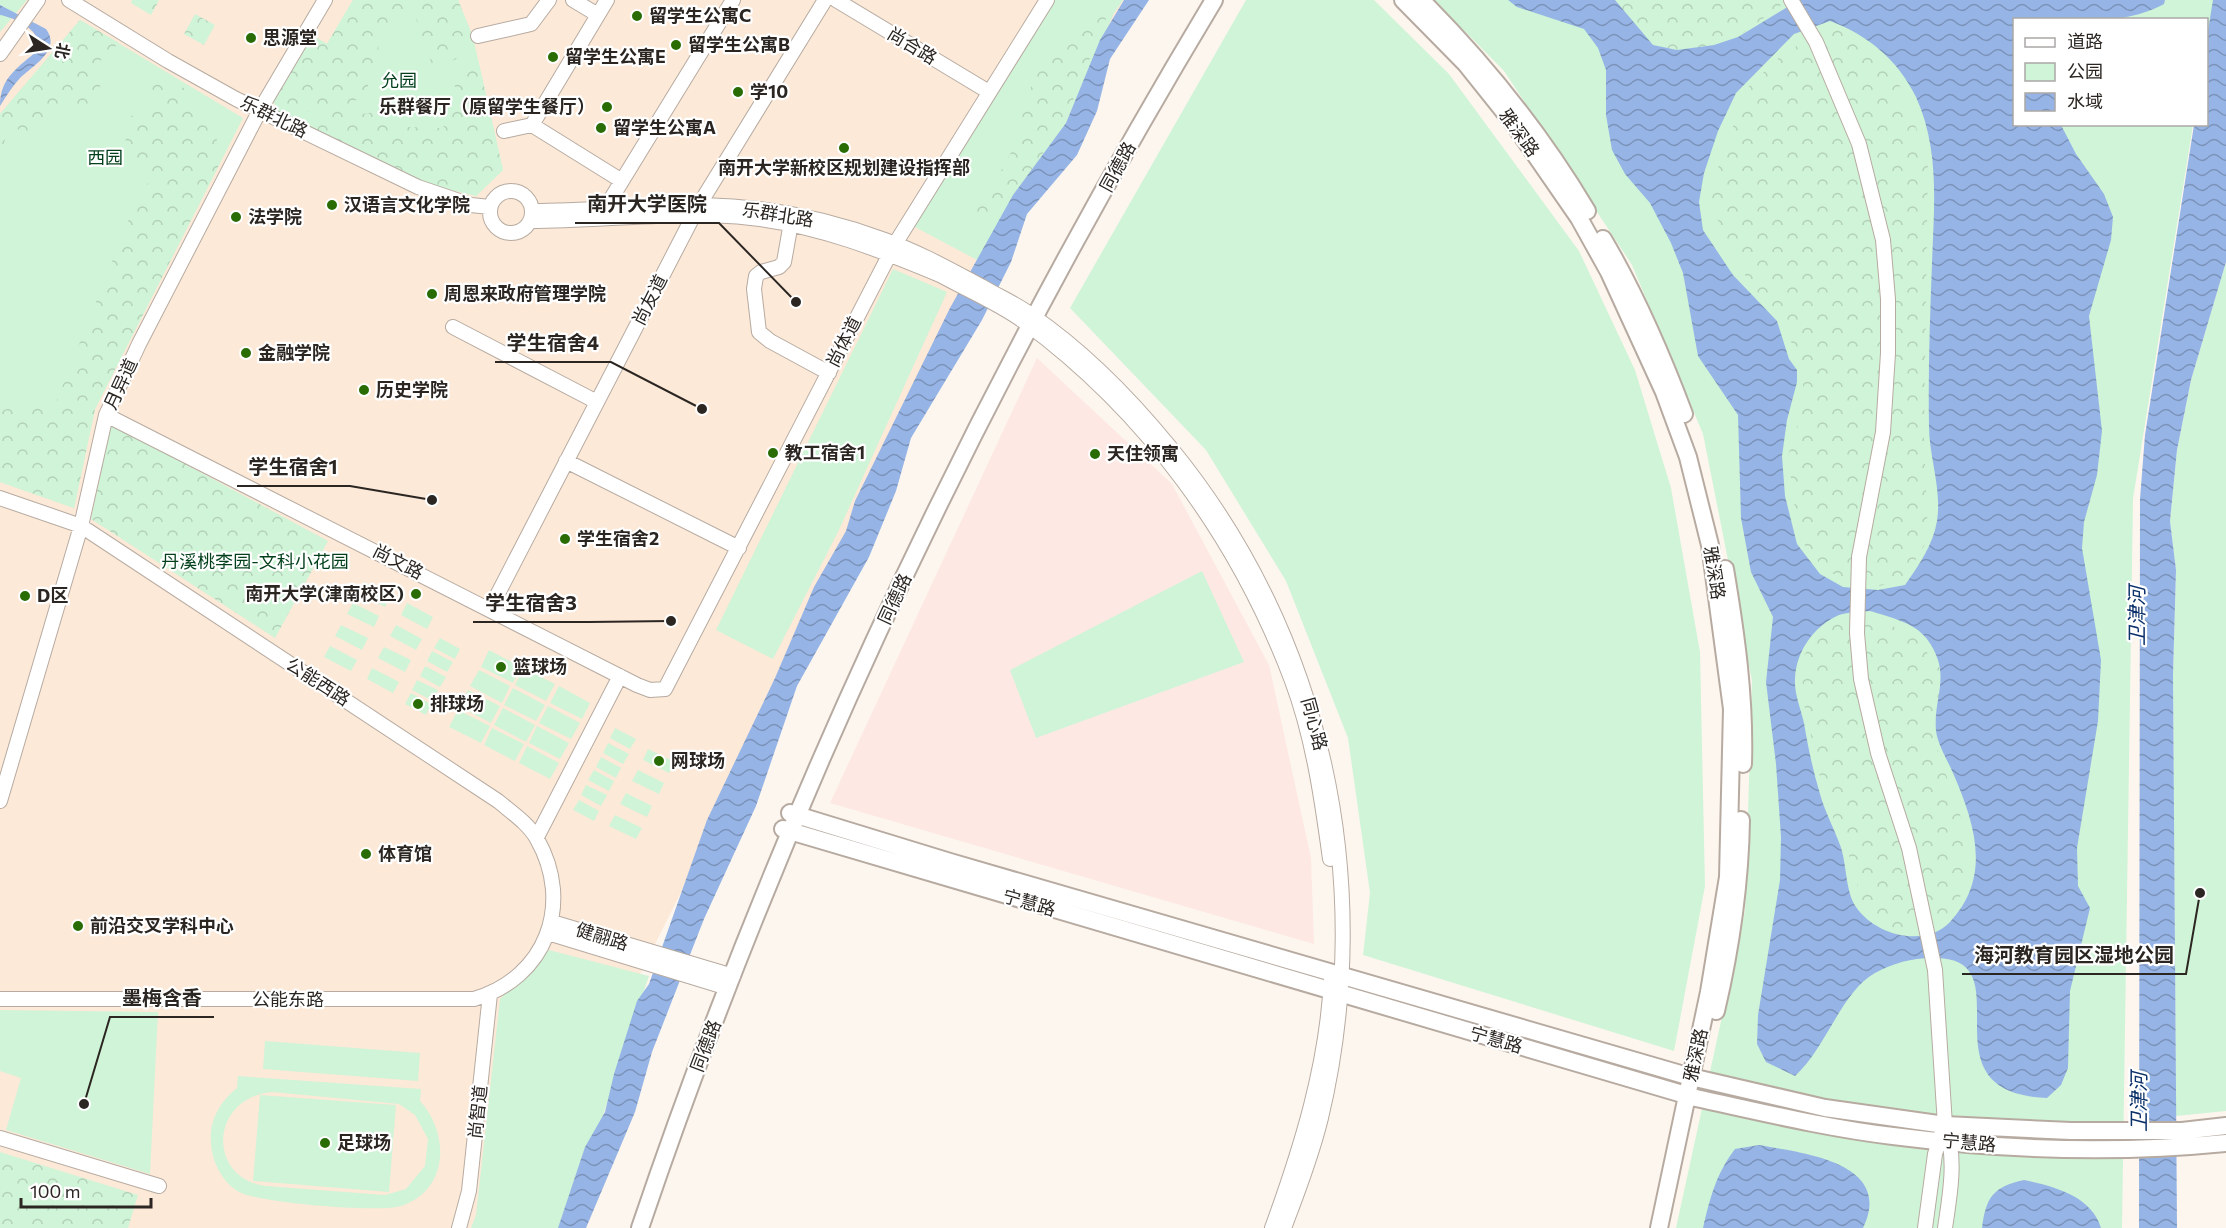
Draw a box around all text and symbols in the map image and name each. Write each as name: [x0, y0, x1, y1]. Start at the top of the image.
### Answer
place label: 留学生公寓C: [649, 4, 751, 26]
marker: 留学生公寓C: [630, 9, 644, 23]
north arrow: [18, 18, 78, 78]
legend: [2013, 18, 2208, 126]
street label: 尚合路: [884, 22, 941, 68]
place label: 思源堂: [263, 26, 317, 48]
text: 道路: [2067, 30, 2103, 52]
marker: 思源堂: [244, 31, 258, 45]
place label: 留学生公寓B: [688, 33, 790, 55]
marker: 留学生公寓B: [669, 38, 683, 52]
text: 北: [52, 41, 74, 61]
place label: 留学生公寓E: [565, 45, 666, 67]
marker: 留学生公寓E: [546, 50, 560, 64]
text: 公园: [2067, 60, 2103, 82]
park label: 允园: [381, 69, 417, 91]
place label: 学10: [750, 80, 788, 102]
marker: 学10: [731, 85, 745, 99]
street label: 乐群北路: [237, 90, 312, 142]
text: 水域: [2067, 90, 2103, 112]
place label: 乐群餐厅（原留学生餐厅）: [379, 95, 595, 117]
marker: 乐群餐厅（原留学生餐厅）: [600, 100, 614, 114]
street label: 雅深路: [1495, 104, 1545, 161]
place label: 留学生公寓A: [613, 116, 716, 138]
marker: 留学生公寓A: [594, 121, 608, 135]
street label: 同德路: [1094, 138, 1140, 195]
marker: 南开大学新校区规划建设指挥部: [837, 141, 851, 155]
park label: 西园: [87, 146, 123, 168]
place label: 南开大学新校区规划建设指挥部: [718, 156, 970, 178]
callout: 南开大学医院: [575, 185, 719, 223]
text: 南开大学医院: [587, 191, 707, 215]
place label: 汉语言文化学院: [344, 193, 470, 215]
marker: 汉语言文化学院: [325, 198, 339, 212]
street label: 乐群北路: [741, 198, 815, 231]
place label: 法学院: [248, 205, 302, 227]
marker: 法学院: [229, 210, 243, 224]
street label: 尚友道: [627, 270, 671, 329]
place label: 周恩来政府管理学院: [444, 282, 606, 304]
marker: 周恩来政府管理学院: [425, 287, 439, 301]
street label: 尚体道: [821, 312, 865, 371]
callout: 学生宿舍4: [495, 324, 611, 362]
text: 学生宿舍4: [507, 330, 599, 354]
place label: 金融学院: [258, 341, 330, 363]
marker: 金融学院: [239, 346, 253, 360]
street label: 月异道: [99, 354, 141, 413]
place label: 历史学院: [376, 378, 448, 400]
marker: 历史学院: [357, 383, 371, 397]
place label: 教工宿舍1: [785, 441, 865, 463]
place label: 天住领寓: [1107, 442, 1179, 464]
marker: 教工宿舍1: [766, 446, 780, 460]
marker: 天住领寓: [1088, 447, 1102, 461]
callout: 学生宿舍1: [237, 448, 350, 486]
text: 学生宿舍1: [248, 454, 338, 478]
place label: 学生宿舍2: [577, 527, 659, 549]
marker: 学生宿舍2: [558, 532, 572, 546]
street label: 尚文路: [369, 539, 428, 583]
street label: 雅深路: [1700, 544, 1730, 601]
park label: 丹溪桃李园-文科小花园: [161, 550, 349, 572]
street label: 同德路: [873, 569, 915, 628]
place label: 南开大学(津南校区): [245, 582, 404, 604]
water label: 卫津河: [2124, 582, 2148, 646]
place label: D区: [37, 584, 68, 606]
callout: 学生宿舍3: [473, 584, 589, 622]
marker: 南开大学(津南校区): [409, 587, 423, 601]
marker: D区: [18, 589, 32, 603]
text: 学生宿舍3: [485, 590, 577, 614]
street label: 公能西路: [282, 652, 355, 710]
place label: 篮球场: [513, 655, 567, 677]
marker: 篮球场: [494, 660, 508, 674]
place label: 排球场: [430, 692, 484, 714]
street label: 同心路: [1297, 695, 1333, 753]
marker: 排球场: [411, 697, 425, 711]
place label: 网球场: [671, 749, 725, 771]
marker: 网球场: [652, 754, 666, 768]
place label: 体育馆: [378, 842, 432, 864]
marker: 体育馆: [359, 847, 373, 861]
street label: 宁慧路: [1000, 884, 1058, 920]
place label: 前沿交叉学科中心: [90, 914, 234, 936]
street label: 健翮路: [573, 918, 631, 954]
marker: 前沿交叉学科中心: [71, 919, 85, 933]
callout: 海河教育园区湿地公园: [1962, 936, 2186, 974]
text: 海河教育园区湿地公园: [1974, 942, 2174, 966]
callout: 墨梅含香: [110, 979, 214, 1017]
text: 墨梅含香: [122, 985, 202, 1009]
street label: 公能东路: [252, 988, 324, 1010]
street label: 同德路: [685, 1016, 725, 1075]
street label: 宁慧路: [1467, 1021, 1525, 1057]
street label: 雅深路: [1679, 1026, 1711, 1083]
water label: 卫津河: [2126, 1068, 2150, 1132]
street label: 尚智道: [463, 1084, 491, 1140]
street label: 宁慧路: [1941, 1129, 1997, 1155]
place label: 足球场: [337, 1131, 391, 1153]
marker: 足球场: [318, 1136, 332, 1150]
scale bar: [21, 1171, 152, 1209]
text: 100 m: [30, 1180, 80, 1202]

